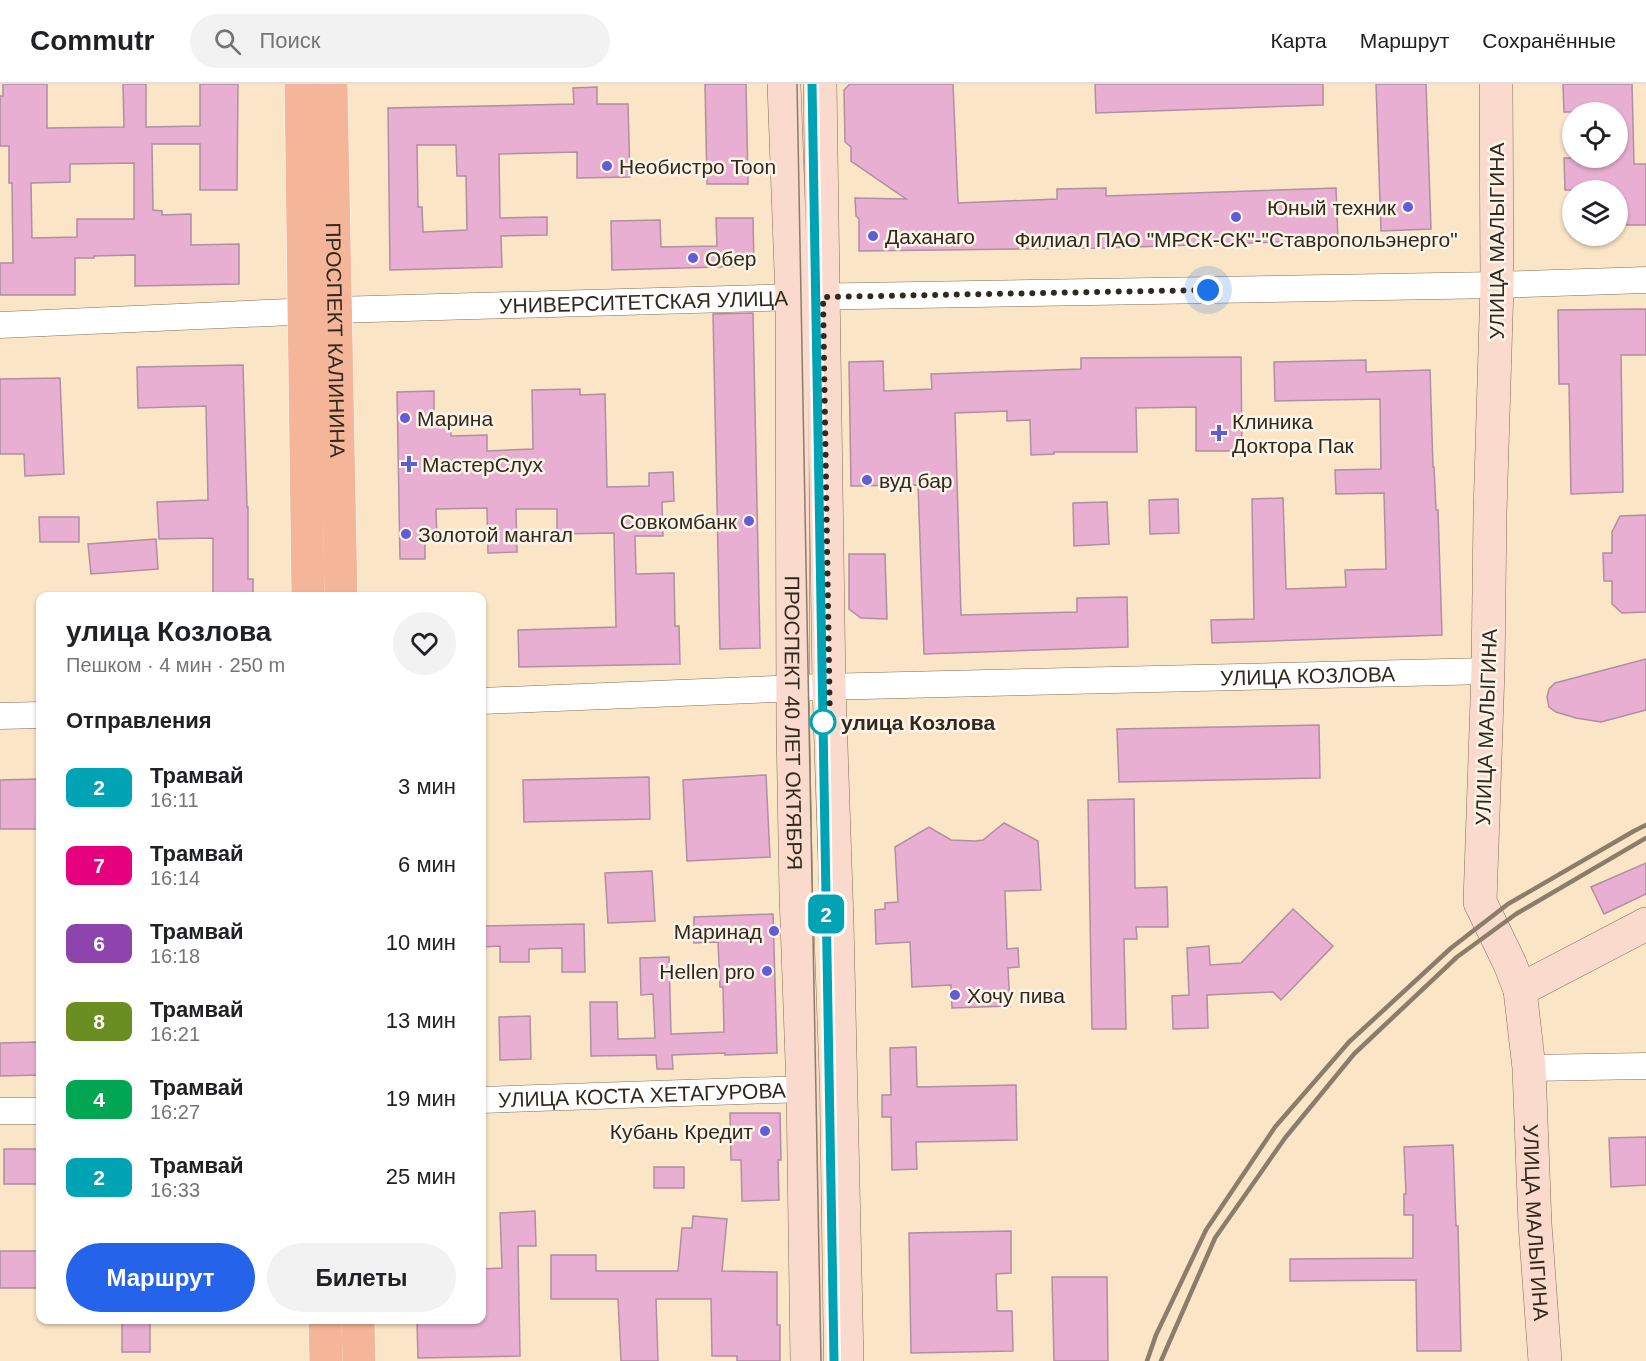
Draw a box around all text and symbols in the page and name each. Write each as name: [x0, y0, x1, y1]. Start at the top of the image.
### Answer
search box: [190, 14, 610, 68]
text: Commutr: [30, 25, 154, 56]
icon: search: [211, 25, 244, 58]
text: Поиск: [259, 28, 320, 53]
text: Карта: [1271, 29, 1327, 52]
text: Маршрут: [1360, 29, 1449, 52]
text: Сохранённые: [1482, 29, 1616, 52]
map controls: [1562, 102, 1628, 246]
button: locate: [1562, 102, 1628, 168]
street label: УЛИЦА МАЛЫГИНА: [1485, 143, 1508, 339]
place label: Необистро Toon: [619, 155, 776, 178]
marker: Необистро Toon: [600, 159, 614, 173]
button: layers: [1562, 180, 1628, 246]
place label: Юный техник: [1267, 196, 1397, 219]
marker: Юный техник: [1401, 200, 1415, 214]
marker: Филиал ПАО "МРСК-СК"-"Ставропольэнерго": [1229, 210, 1243, 224]
street label: ПРОСПЕКТ КАЛИНИНА: [322, 222, 350, 458]
place label: Даханаго: [885, 225, 975, 248]
place label: Филиал ПАО "МРСК-СК"-"Ставропольэнерго": [1014, 228, 1458, 251]
marker: Даханаго: [866, 229, 880, 243]
place label: Обер: [705, 247, 757, 270]
marker: Обер: [686, 251, 700, 265]
your location: [1193, 275, 1223, 305]
street label: УНИВЕРСИТЕТСКАЯ УЛИЦА: [499, 286, 788, 317]
place label: Марина: [417, 407, 493, 430]
place label: Клиника Доктора Пак: [1232, 410, 1355, 457]
marker: Марина: [398, 411, 412, 425]
marker: Клиника Доктора Пак: [1210, 424, 1228, 442]
place label: МастерСлух: [422, 453, 544, 476]
marker: МастерСлух: [400, 455, 418, 473]
place label: вуд бар: [879, 469, 953, 492]
marker: вуд бар: [860, 473, 874, 487]
place label: Совкомбанк: [620, 510, 738, 533]
marker: Совкомбанк: [742, 514, 756, 528]
place label: Золотой мангал: [418, 523, 573, 546]
marker: Золотой мангал: [399, 527, 413, 541]
street label: ПРОСПЕКТ 40 ЛЕТ ОКТЯБРЯ: [781, 576, 807, 870]
button: heart: [393, 612, 456, 675]
text: улица Козлова: [66, 616, 271, 647]
street label: УЛИЦА МАЛЫГИНА: [1471, 628, 1501, 826]
text: Пешком · 4 мин · 250 m: [66, 654, 285, 676]
street label: УЛИЦА КОЗЛОВА: [1220, 662, 1395, 689]
text: Отправления: [66, 708, 212, 733]
marker: улица Козлова: [810, 709, 836, 735]
place label: улица Козлова: [841, 711, 995, 734]
text: Трамвай: [150, 763, 244, 788]
text: 3 мин: [398, 774, 456, 799]
text: 2: [93, 776, 105, 799]
text: 16:11: [150, 789, 199, 811]
text: Трамвай: [150, 841, 244, 866]
text: 6 мин: [398, 852, 456, 877]
text: 7: [93, 854, 105, 877]
text: 16:14: [150, 867, 200, 889]
line badge: 2: [806, 894, 846, 934]
text: 2: [820, 903, 832, 926]
text: Трамвай: [150, 919, 244, 944]
place label: Маринад: [674, 920, 762, 943]
marker: Маринад: [767, 924, 781, 938]
text: 10 мин: [386, 930, 456, 955]
text: 6: [93, 932, 105, 955]
text: 16:18: [150, 945, 200, 967]
place label: Hellen pro: [659, 960, 755, 983]
marker: Hellen pro: [760, 964, 774, 978]
place label: Хочу пива: [967, 984, 1065, 1007]
marker: Хочу пива: [948, 988, 962, 1002]
text: Трамвай: [150, 997, 244, 1022]
text: 13 мин: [386, 1008, 456, 1033]
text: 8: [93, 1010, 105, 1033]
text: 16:21: [150, 1023, 200, 1045]
text: Трамвай: [150, 1075, 244, 1100]
street label: УЛИЦА КОСТА ХЕТАГУРОВА: [498, 1078, 786, 1111]
text: 19 мин: [386, 1086, 456, 1111]
text: 4: [93, 1088, 105, 1111]
text: 16:27: [150, 1101, 200, 1123]
place label: Кубань Кредит: [610, 1120, 753, 1143]
marker: Кубань Кредит: [758, 1124, 772, 1138]
street label: УЛИЦА МАЛЫГИНА: [1520, 1124, 1554, 1321]
text: Трамвай: [150, 1153, 244, 1178]
text: 25 мин: [386, 1164, 456, 1189]
text: 2: [93, 1166, 105, 1189]
text: 16:33: [150, 1179, 200, 1201]
button: Маршрут: [66, 1243, 255, 1312]
button: Билеты: [267, 1243, 456, 1312]

